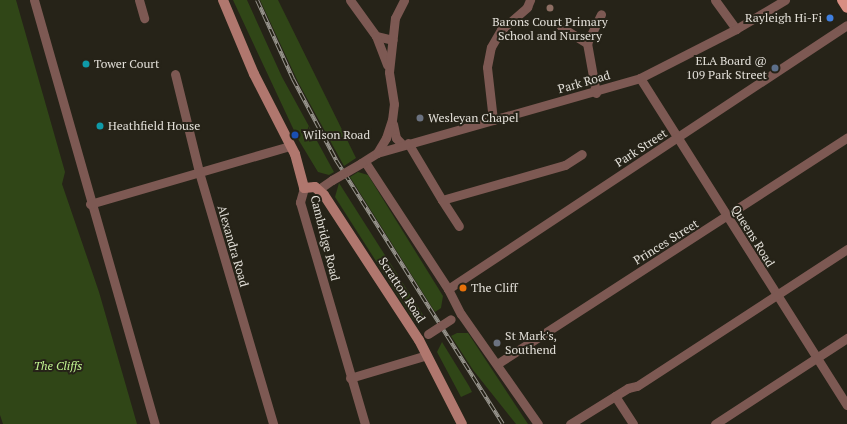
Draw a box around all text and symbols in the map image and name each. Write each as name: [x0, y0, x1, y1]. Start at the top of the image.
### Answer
marker: Barons Court Primary School and Nursery: [545, 3, 555, 13]
place label: Rayleigh Hi-Fi: [745, 11, 822, 25]
marker: Rayleigh Hi-Fi: [825, 13, 835, 23]
place label: Barons Court Primary School and Nursery: [492, 15, 608, 43]
place label: ELA Board @ 109 Park Street: [686, 54, 767, 82]
place label: Tower Court: [94, 57, 159, 71]
marker: Tower Court: [81, 59, 91, 69]
marker: ELA Board @ 109 Park Street: [770, 63, 780, 73]
street label: Park Road: [556, 68, 612, 96]
place label: Wesleyan Chapel: [428, 111, 519, 125]
marker: Wesleyan Chapel: [415, 113, 425, 123]
place label: Heathfield House: [108, 119, 200, 133]
marker: Heathfield House: [95, 121, 105, 131]
street label: Park Street: [612, 126, 670, 170]
place label: Wilson Road: [303, 128, 370, 142]
marker: Wilson Road: [290, 130, 300, 140]
street label: Cambridge Road: [307, 194, 343, 282]
street label: Queens Road: [728, 203, 778, 269]
street label: Alexandra Road: [214, 204, 252, 288]
street label: Princes Street: [631, 216, 701, 268]
street label: Scratton Road: [376, 255, 428, 325]
place label: The Cliff: [471, 281, 518, 295]
marker: The Cliff: [458, 283, 468, 293]
place label: St Mark's, Southend: [505, 329, 557, 357]
marker: St Mark's, Southend: [492, 338, 502, 348]
park label: The Cliffs: [34, 359, 82, 373]

